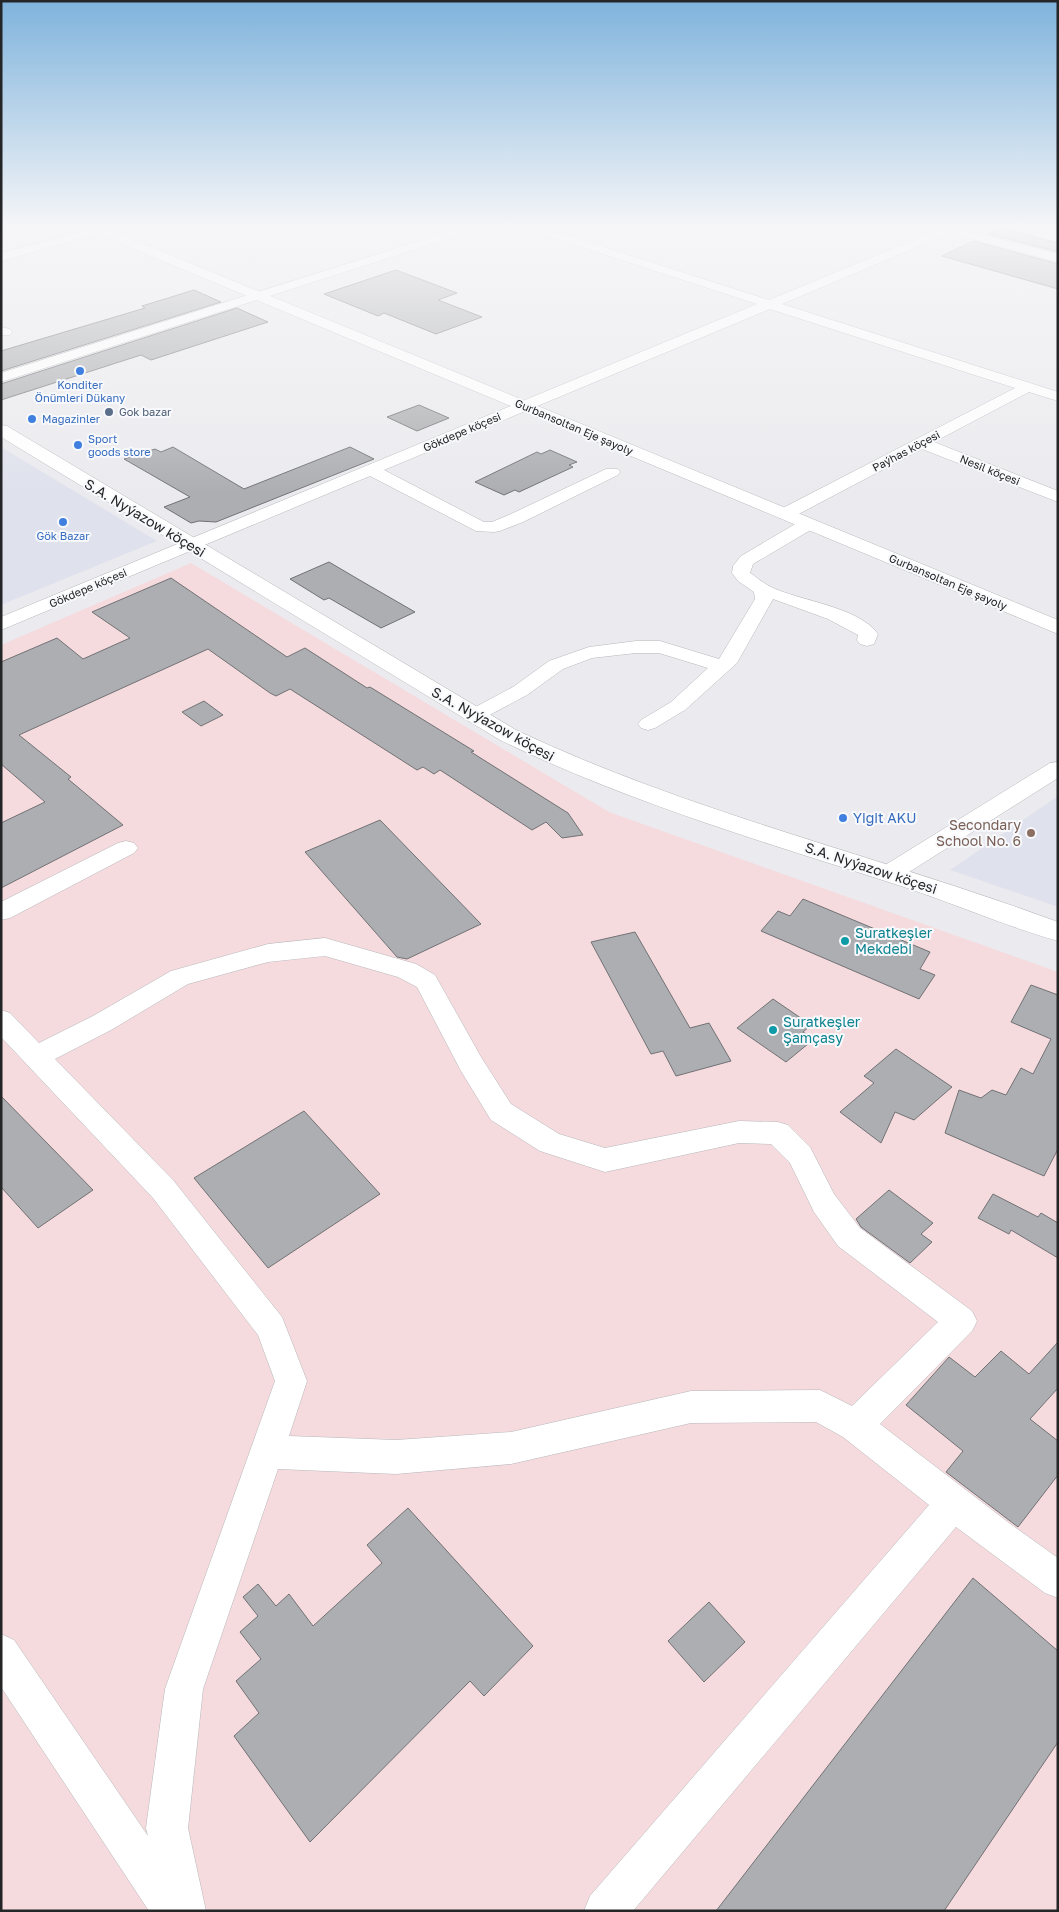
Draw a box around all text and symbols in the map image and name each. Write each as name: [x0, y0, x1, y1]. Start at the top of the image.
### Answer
marker: Konditer Önümleri Dükany: [74, 365, 86, 377]
place label: Konditer Önümleri Dükany: [35, 378, 125, 404]
street label: Gurbansoltan Eje şayoly: [513, 396, 635, 457]
place label: Gok bazar: [119, 405, 172, 418]
marker: Gok bazar: [103, 406, 115, 418]
street label: Gökdepe köçesi: [421, 409, 503, 454]
place label: Magazinler: [42, 412, 101, 425]
marker: Magazinler: [26, 413, 38, 425]
street label: Paýhas köçesi: [870, 427, 942, 474]
place label: Sport goods store: [88, 432, 151, 458]
marker: Sport goods store: [72, 439, 84, 451]
street label: Nesil köçesi: [958, 452, 1022, 487]
street label: S.A. Nyýazow köçesi: [82, 475, 209, 560]
marker: Gök Bazar: [57, 516, 69, 528]
place label: Gök Bazar: [36, 529, 90, 542]
street label: Gurbansoltan Eje şayoly: [887, 551, 1009, 612]
street label: Gökdepe köçesi: [47, 565, 129, 610]
street label: S.A. Nyýazow köçesi: [429, 683, 558, 764]
place label: Yigit AKU: [853, 809, 916, 826]
marker: Yigit AKU: [837, 812, 849, 824]
place label: Secondary School No. 6: [936, 816, 1021, 849]
marker: Secondary School No. 6: [1025, 827, 1037, 839]
street label: S.A. Nyýazow köçesi: [803, 838, 939, 897]
place label: Suratkeşler Mekdebi: [855, 924, 933, 957]
marker: Suratkeşler Mekdebi: [839, 935, 851, 947]
place label: Suratkeşler Şamçasy: [783, 1013, 861, 1046]
marker: Suratkeşler Şamçasy: [767, 1024, 779, 1036]

